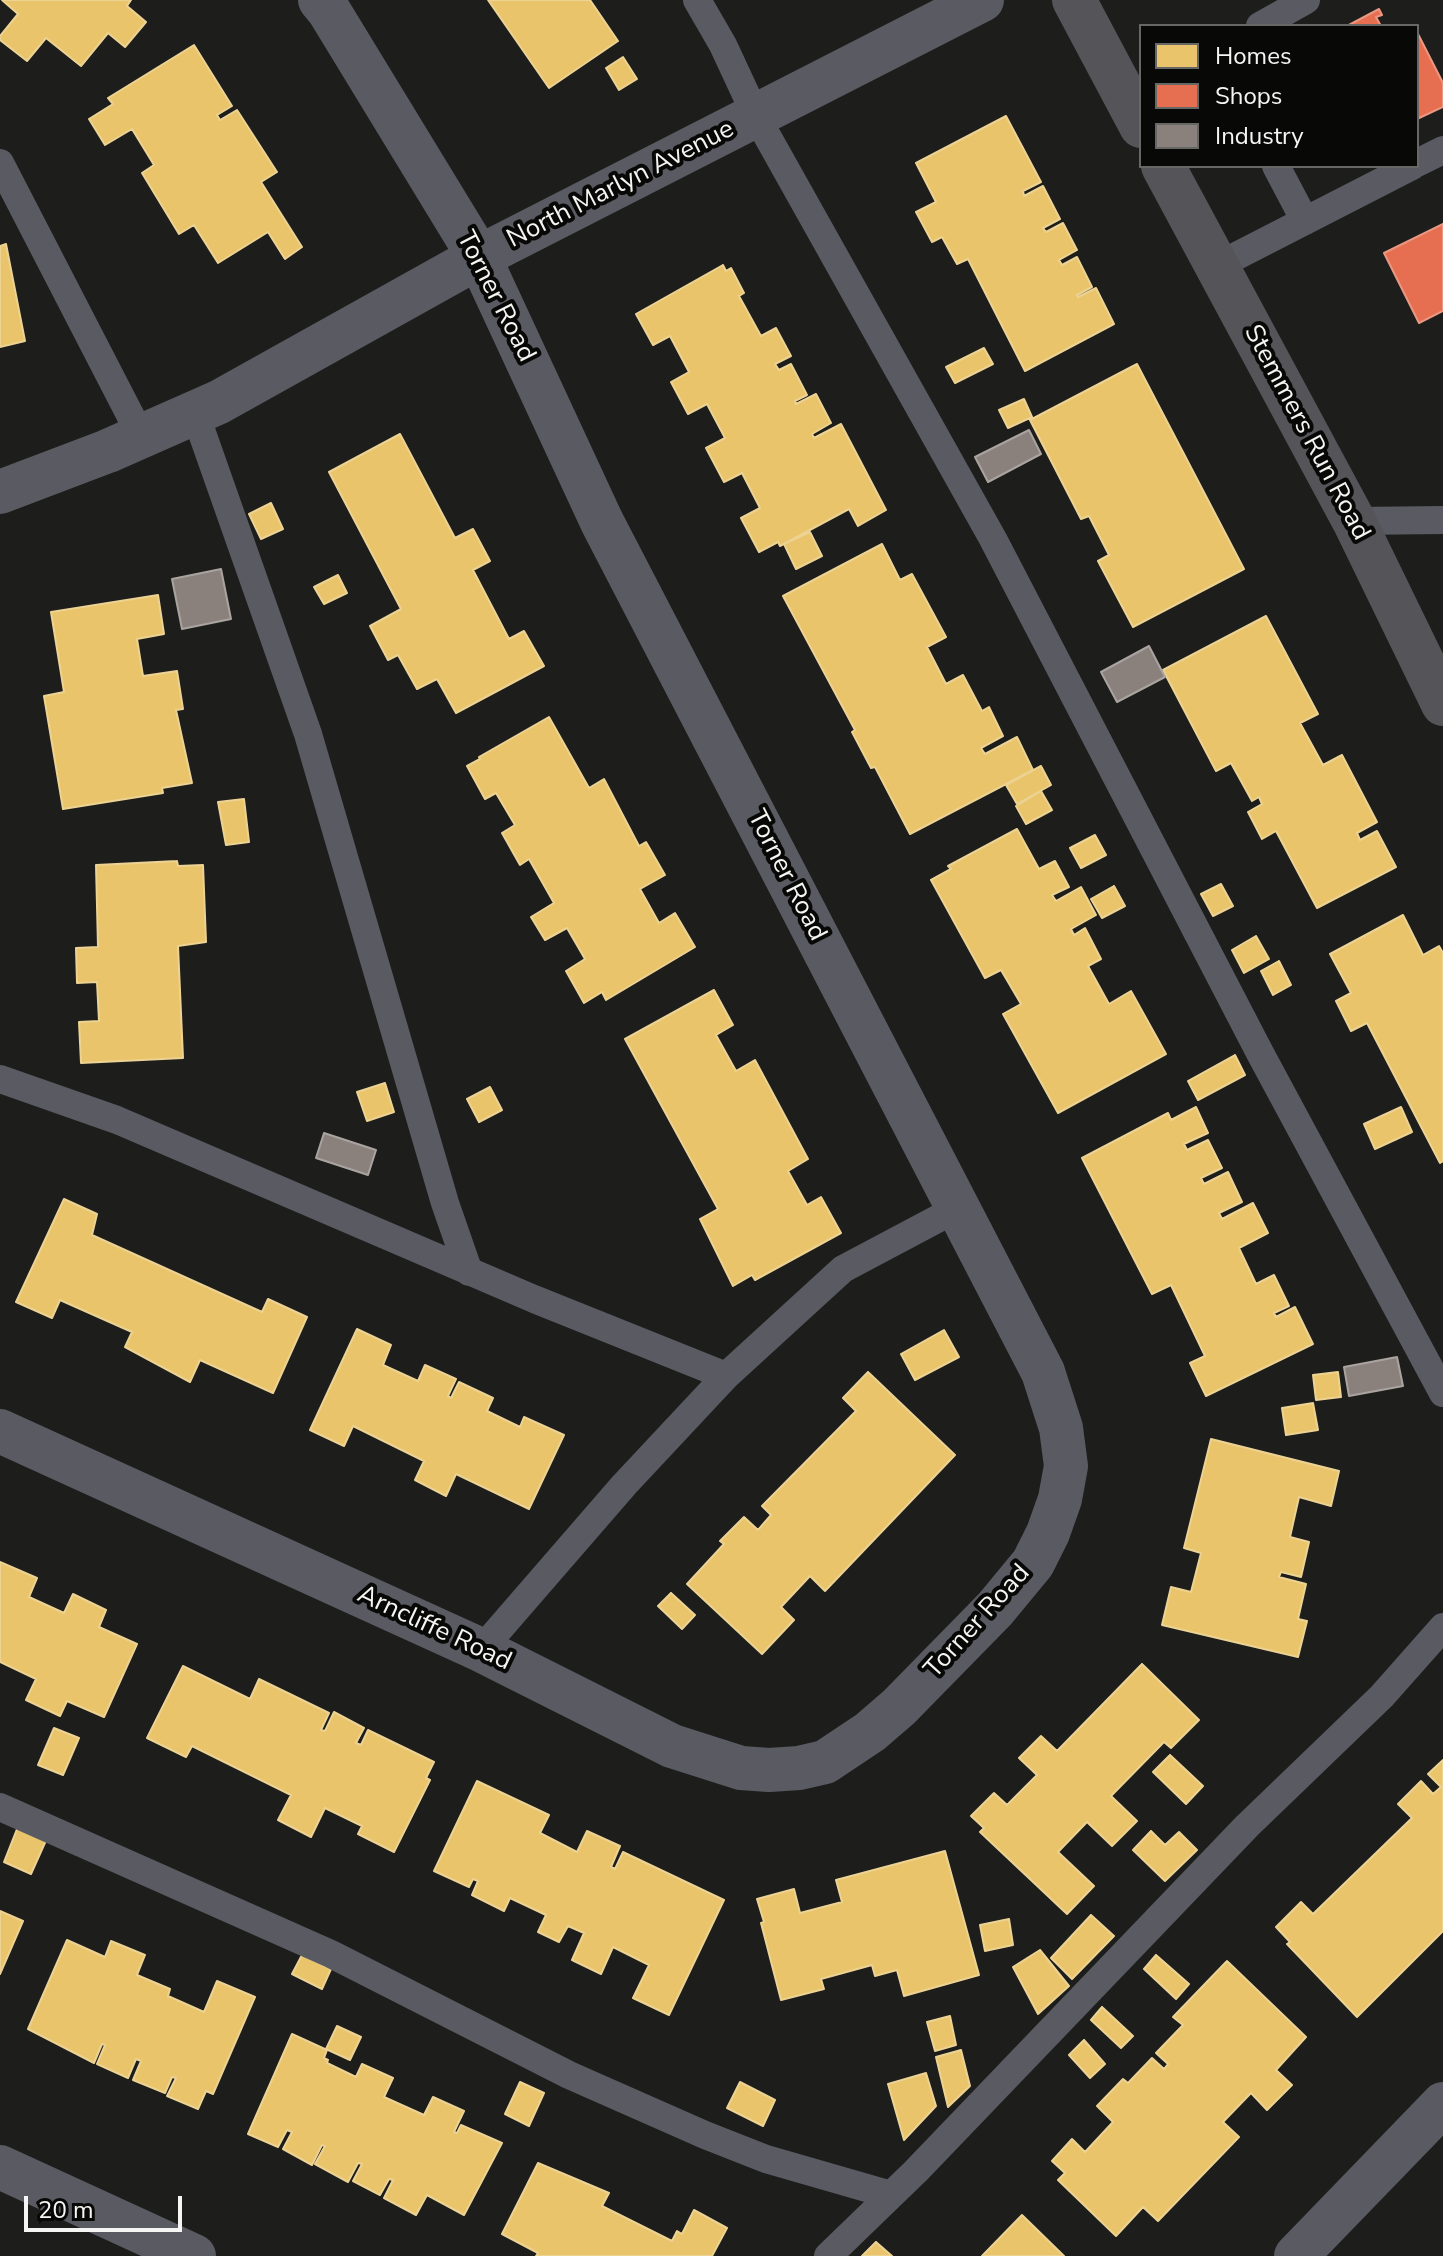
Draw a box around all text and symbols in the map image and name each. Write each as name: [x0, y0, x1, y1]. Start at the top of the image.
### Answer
legend: [1139, 24, 1419, 168]
text: Homes: [1215, 40, 1291, 72]
text: Shops: [1215, 80, 1282, 112]
street label: North Marlyn Avenue: [502, 114, 740, 256]
text: Industry: [1215, 120, 1304, 152]
street label: Torner Road: [449, 226, 541, 368]
street label: Stemmers Run Road: [1236, 320, 1376, 546]
street label: Torner Road: [740, 805, 832, 947]
street label: Torner Road: [919, 1559, 1037, 1685]
street label: Arncliffe Road: [352, 1580, 516, 1678]
scale bar: [28, 2180, 186, 2230]
text: 20 m: [38, 2194, 94, 2226]

